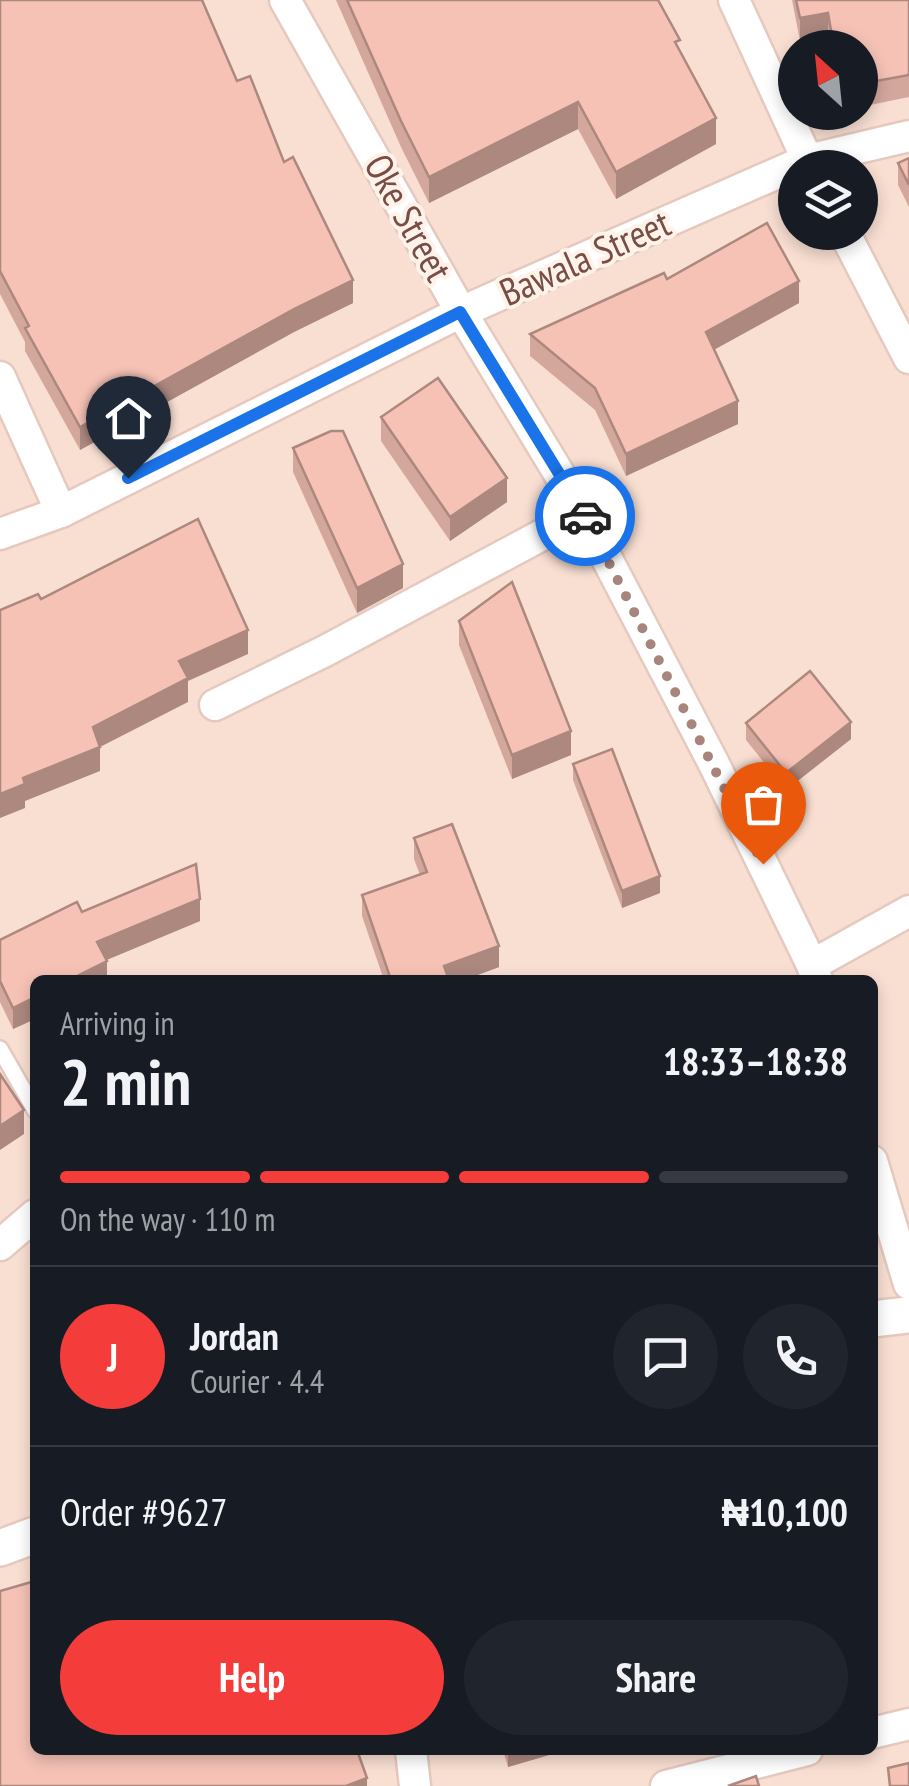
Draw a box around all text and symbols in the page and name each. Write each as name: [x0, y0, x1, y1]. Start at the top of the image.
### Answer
north arrow: [778, 30, 878, 130]
map controls: [778, 30, 878, 250]
street label: Oke Street: [355, 145, 464, 290]
button: layers: [778, 150, 878, 250]
street label: Bawala Street: [492, 197, 678, 316]
pin: [86, 376, 171, 479]
icon: home: [101, 391, 156, 446]
courier: [535, 466, 635, 566]
icon: car: [558, 489, 613, 544]
pin: [721, 762, 806, 865]
icon: bag: [736, 777, 791, 832]
text: Arriving in: [60, 1002, 175, 1044]
text: 18:33–18:38: [663, 1036, 848, 1085]
text: 2 min: [60, 1039, 191, 1123]
text: On the way · 110 m: [60, 1198, 275, 1240]
button: chat: [613, 1304, 718, 1409]
button: phone: [743, 1304, 848, 1409]
text: Jordan: [190, 1311, 279, 1360]
text: J: [107, 1332, 118, 1381]
text: Courier · 4.4: [190, 1360, 324, 1402]
text: Order #9627: [60, 1487, 227, 1536]
text: ₦10,100: [722, 1487, 848, 1536]
button: Help: [60, 1620, 444, 1735]
button: Share: [464, 1620, 848, 1735]

